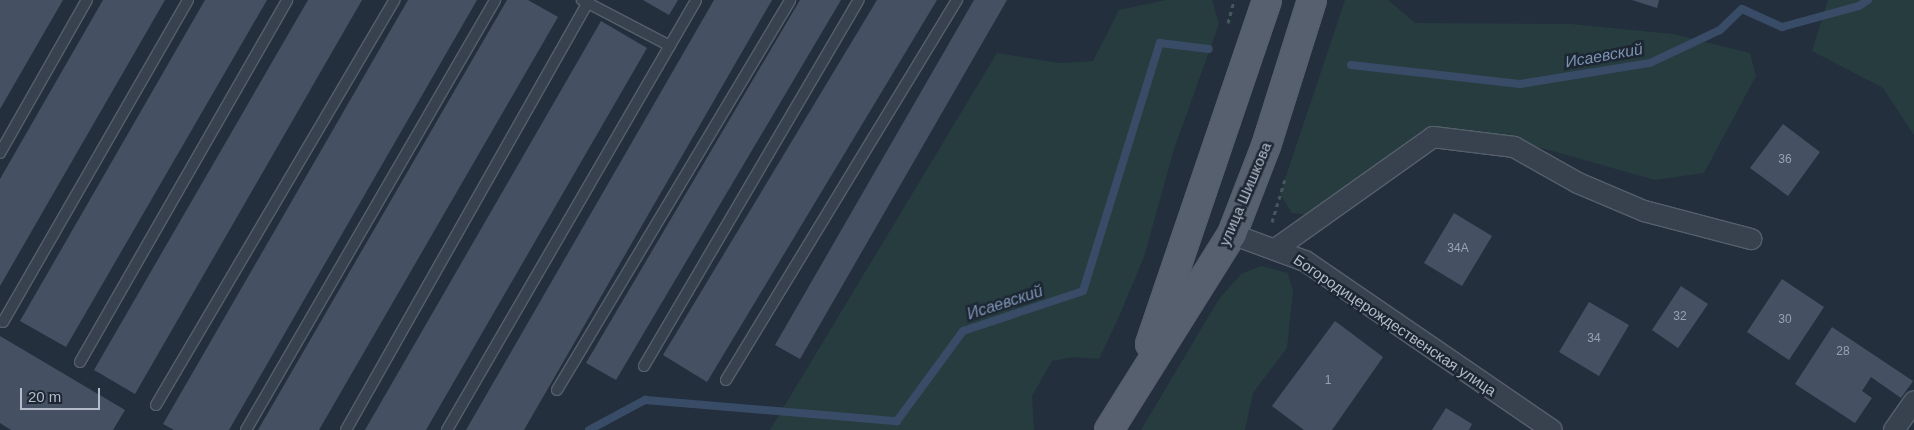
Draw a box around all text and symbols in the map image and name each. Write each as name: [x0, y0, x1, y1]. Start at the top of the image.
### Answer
water label: Исаевский: [1564, 40, 1644, 72]
street label: улица Шишкова: [1215, 139, 1275, 249]
house number: 36: [1778, 153, 1792, 167]
house number: 34А: [1447, 242, 1469, 256]
street label: Богородицерождественская улица: [1290, 250, 1500, 400]
water label: Исаевский: [965, 282, 1045, 324]
house number: 32: [1673, 310, 1687, 324]
house number: 30: [1778, 313, 1792, 327]
house number: 34: [1587, 332, 1601, 346]
house number: 28: [1836, 345, 1850, 359]
house number: 1: [1325, 374, 1331, 388]
scale bar: [22, 378, 102, 410]
text: 20 m: [28, 388, 61, 405]

